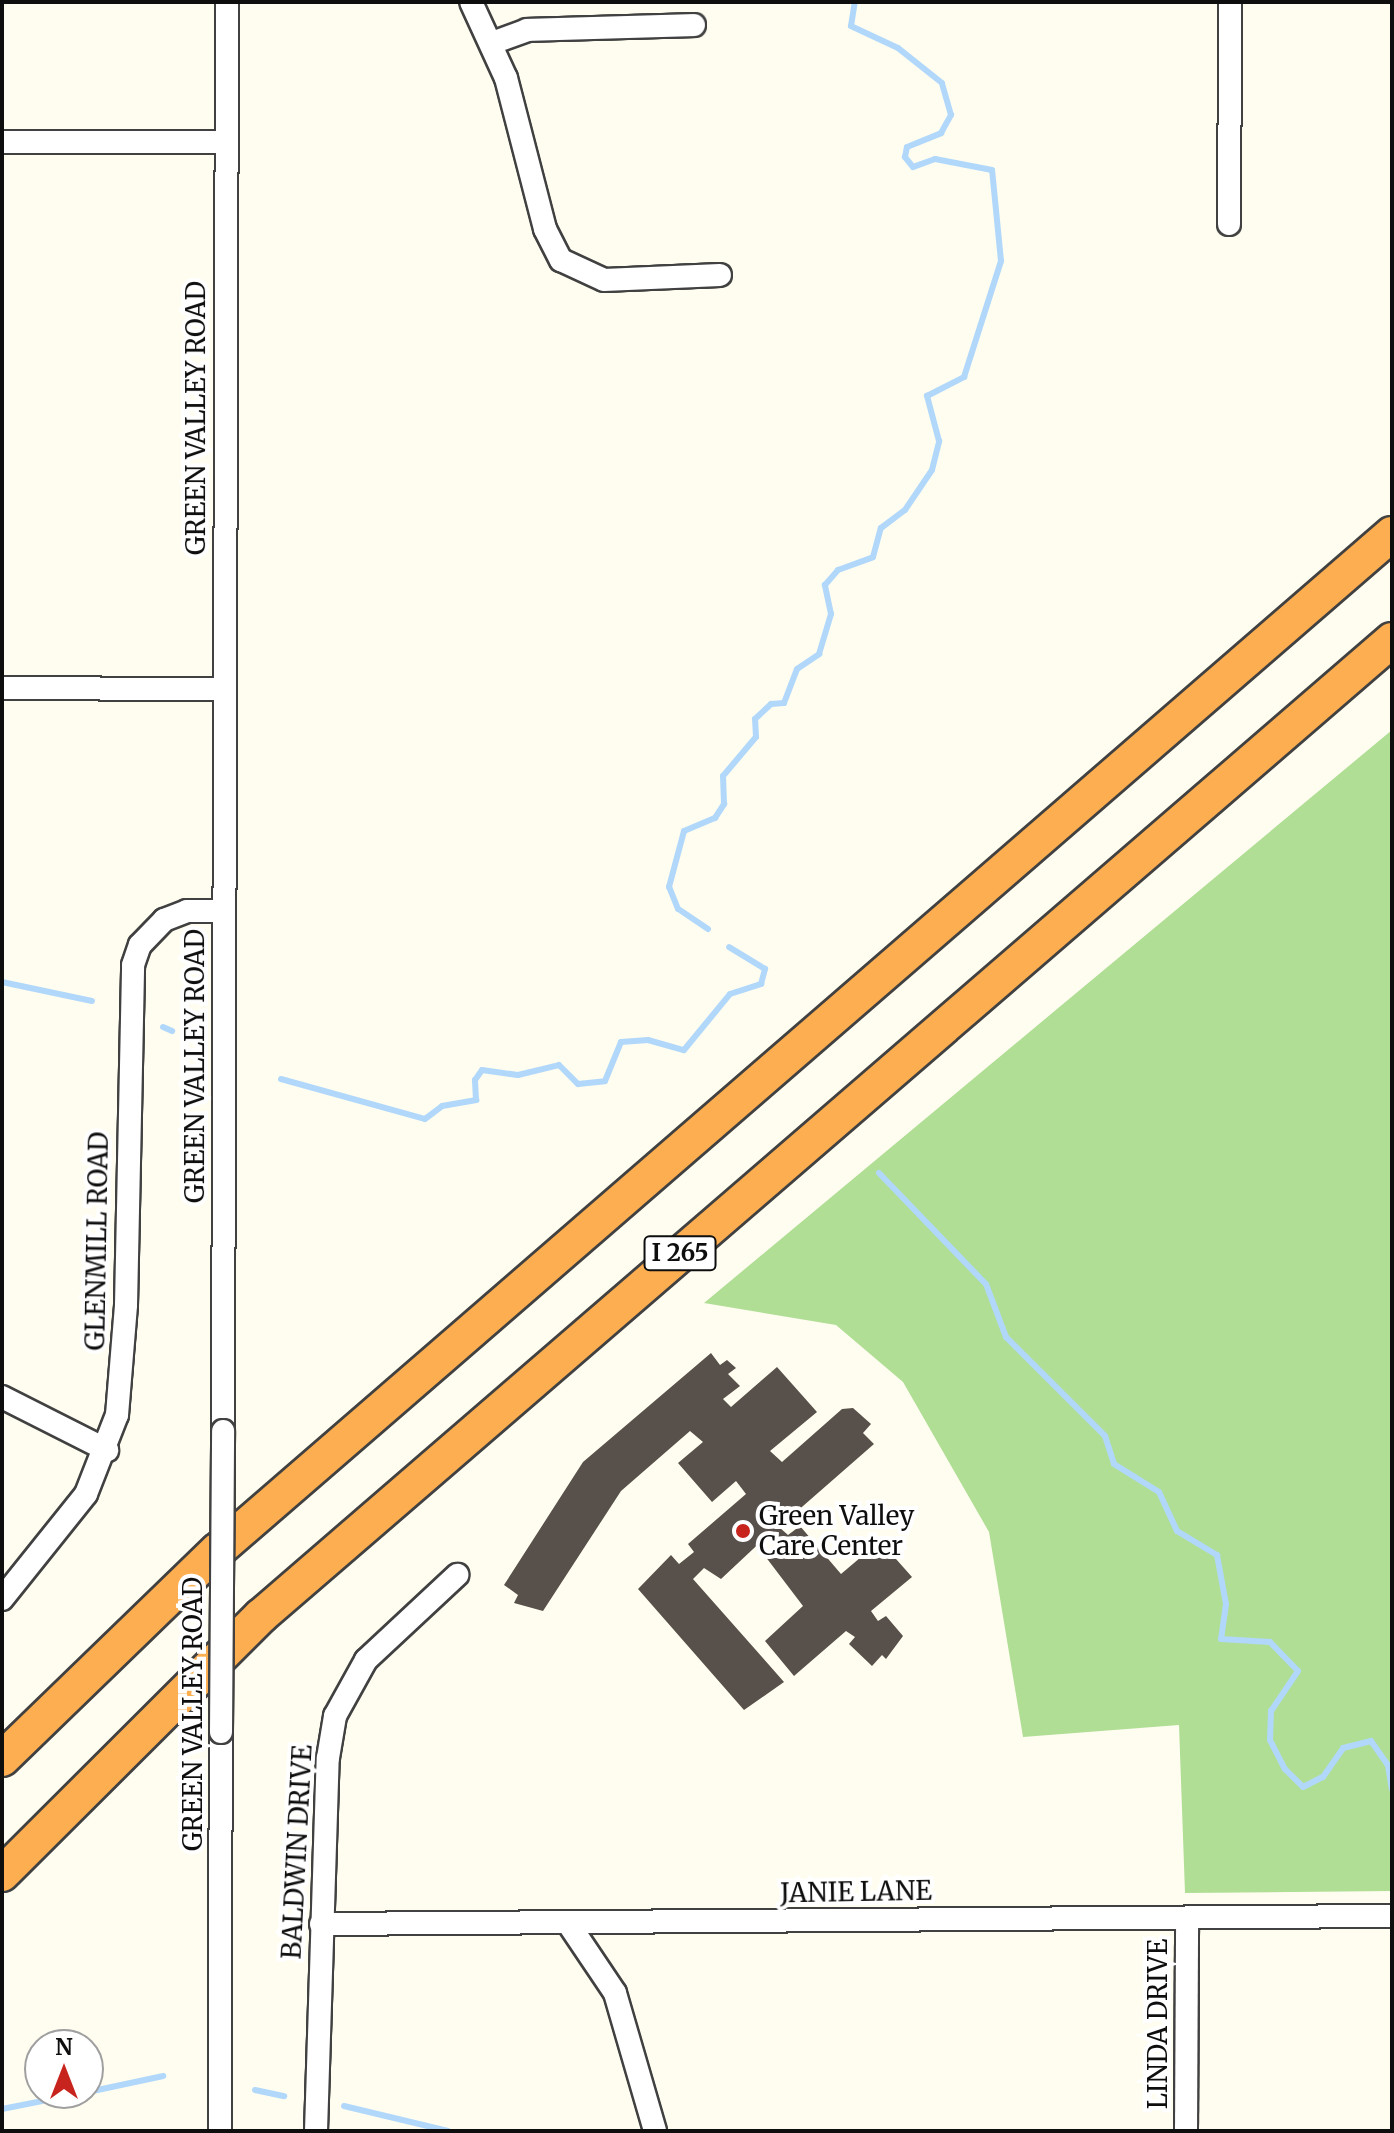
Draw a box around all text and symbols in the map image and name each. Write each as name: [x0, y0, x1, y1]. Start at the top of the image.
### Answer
street label: GREEN VALLEY ROAD: [180, 281, 212, 555]
street label: GREEN VALLEY ROAD: [179, 929, 211, 1203]
street label: GLENMILL ROAD: [79, 1131, 115, 1351]
road number: I 265: [642, 1233, 718, 1273]
place label: Green Valley Care Center: [759, 1500, 914, 1562]
marker: Green Valley Care Center: [734, 1522, 752, 1540]
street label: GREEN VALLEY ROAD: [177, 1577, 209, 1851]
street label: BALDWIN DRIVE: [276, 1744, 318, 1960]
street label: JANIE LANE: [780, 1875, 932, 1909]
street label: LINDA DRIVE: [1142, 1939, 1174, 2109]
north arrow: [24, 2029, 104, 2109]
text: N: [55, 2033, 73, 2061]

